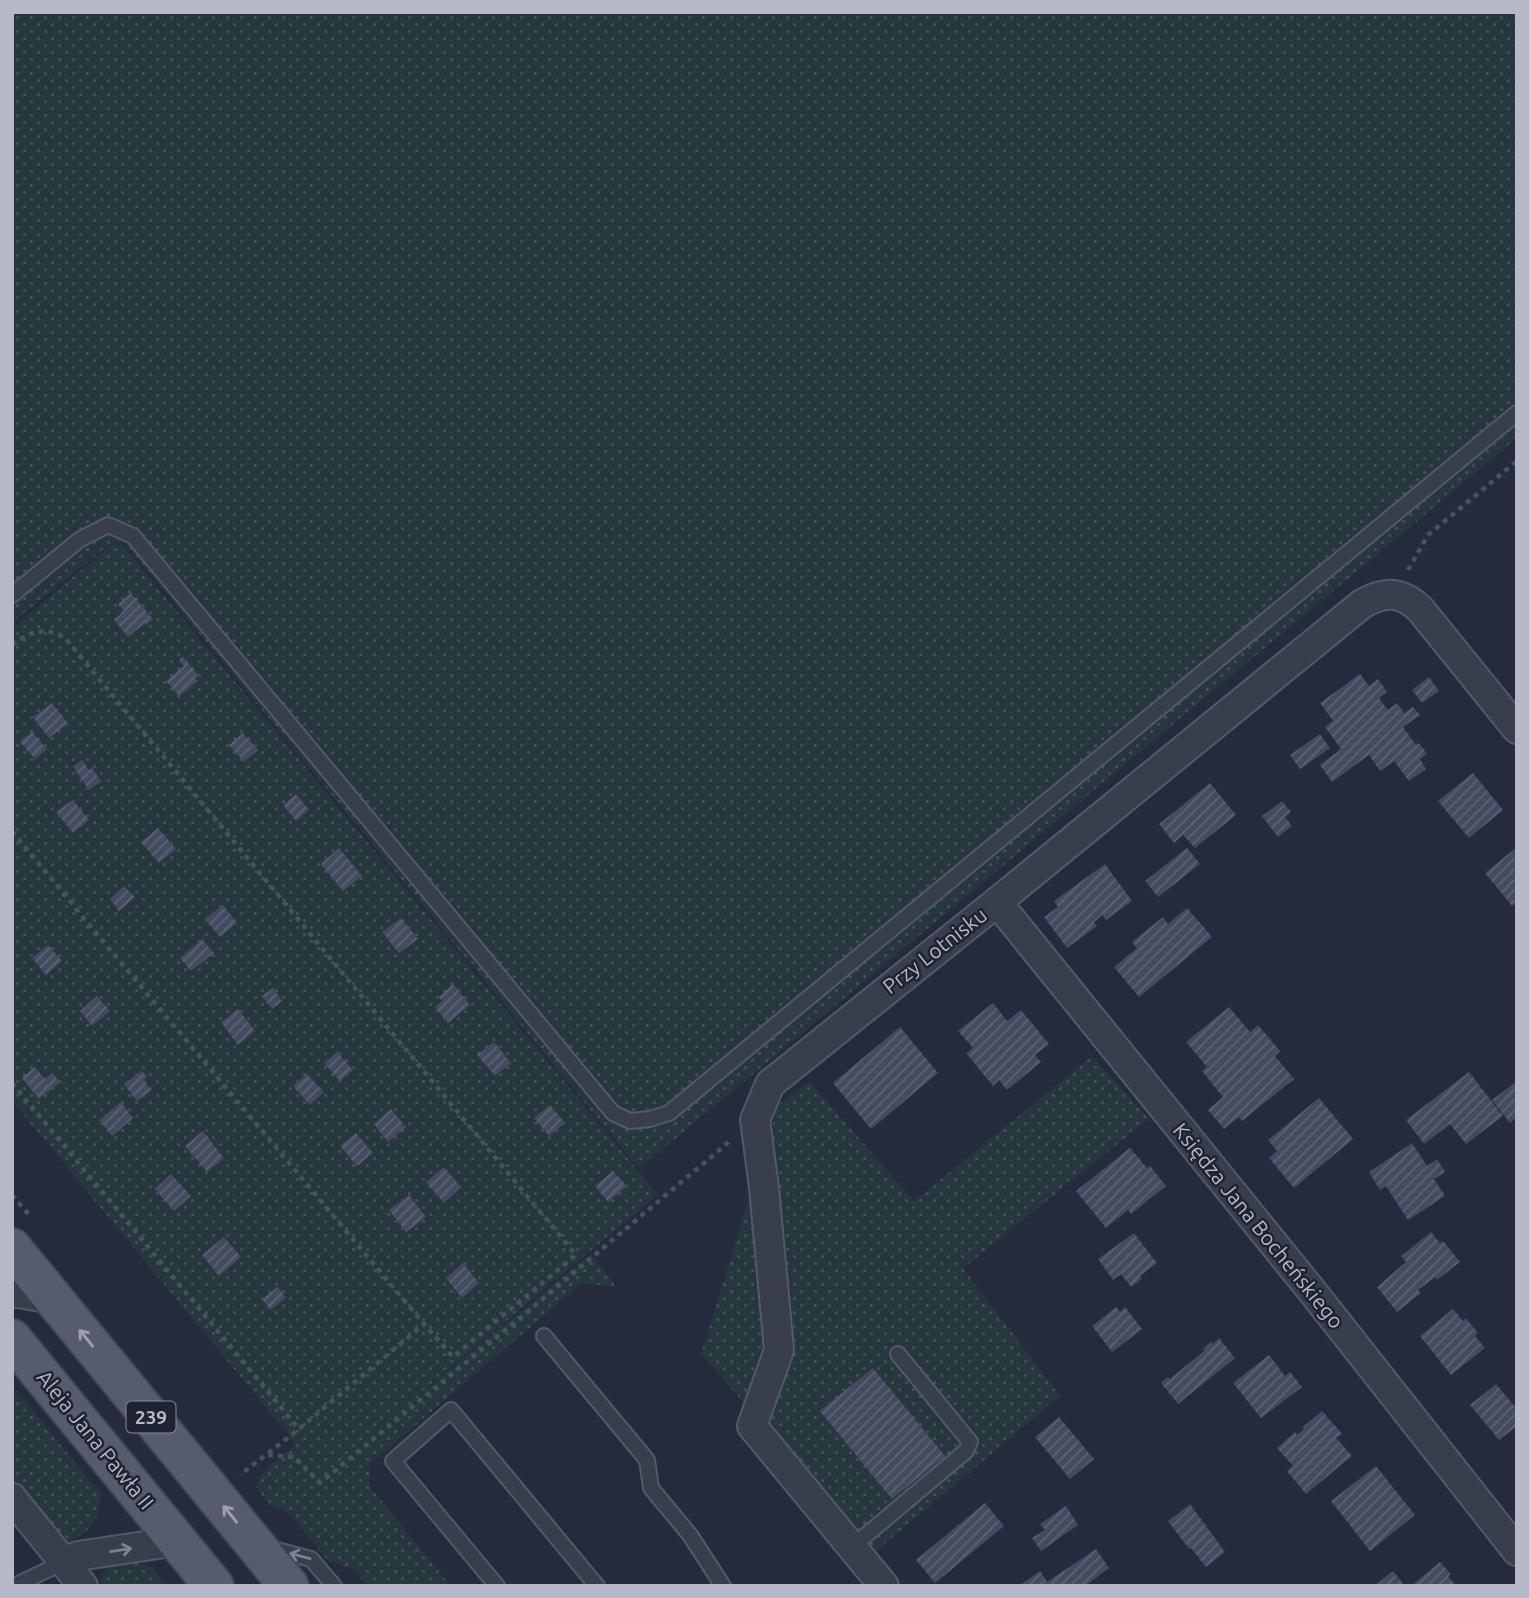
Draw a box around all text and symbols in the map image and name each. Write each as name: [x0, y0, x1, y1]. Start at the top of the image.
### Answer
street label: Przy Lotnisku: [878, 902, 991, 998]
street label: Księdza Jana Bocheńskiego: [1169, 1118, 1349, 1333]
one-way arrow: [78, 1330, 94, 1348]
street label: Aleja Jana Pawła II: [32, 1365, 159, 1514]
road number: 239: [127, 1401, 176, 1432]
one-way arrow: [223, 1506, 238, 1524]
one-way arrow: [109, 1543, 132, 1556]
one-way arrow: [289, 1549, 312, 1562]

